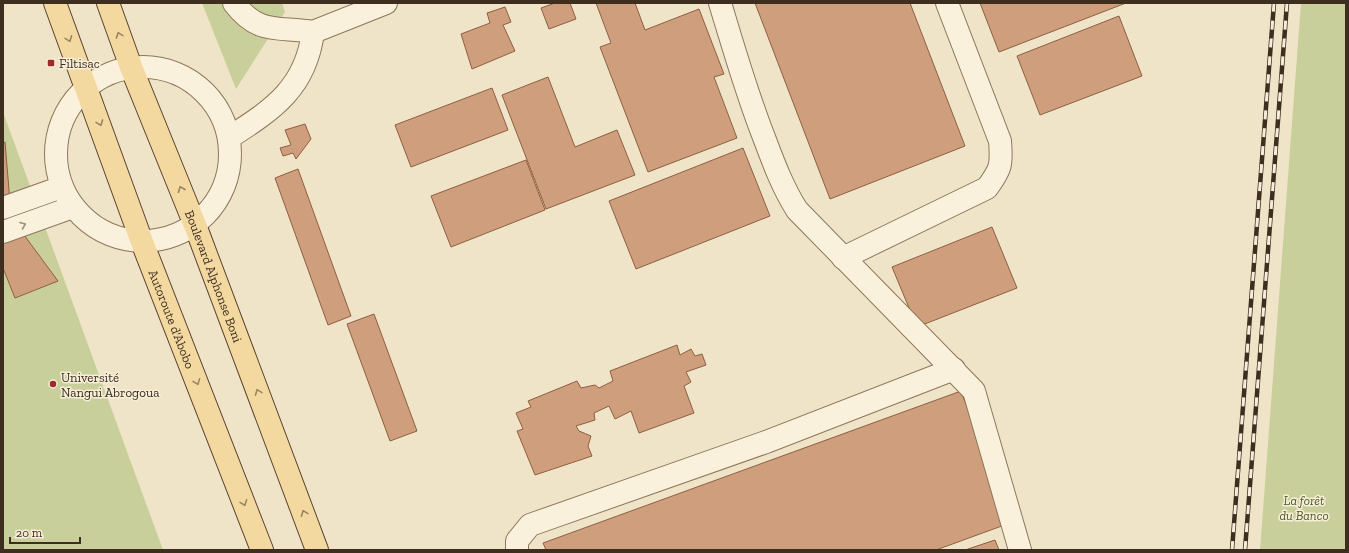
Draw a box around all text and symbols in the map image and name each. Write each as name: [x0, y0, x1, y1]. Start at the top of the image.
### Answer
one-way arrow: [116, 32, 124, 39]
one-way arrow: [64, 36, 72, 43]
place label: Filtisac: [59, 56, 100, 71]
marker: Filtisac: [46, 58, 56, 68]
one-way arrow: [95, 120, 103, 127]
one-way arrow: [177, 185, 185, 192]
street label: Boulevard Alphonse Boni: [182, 208, 245, 345]
one-way arrow: [19, 221, 26, 229]
street label: Autoroute d'Abobo: [146, 268, 198, 371]
place label: Université Nangui Abrogoua: [61, 370, 160, 400]
marker: Université Nangui Abrogoua: [48, 379, 58, 389]
one-way arrow: [193, 379, 201, 386]
one-way arrow: [254, 388, 263, 395]
park label: La forêt du Banco: [1279, 493, 1329, 523]
one-way arrow: [240, 500, 248, 507]
one-way arrow: [300, 510, 308, 517]
scale bar: [10, 519, 80, 545]
text: 20 m: [16, 526, 43, 540]

